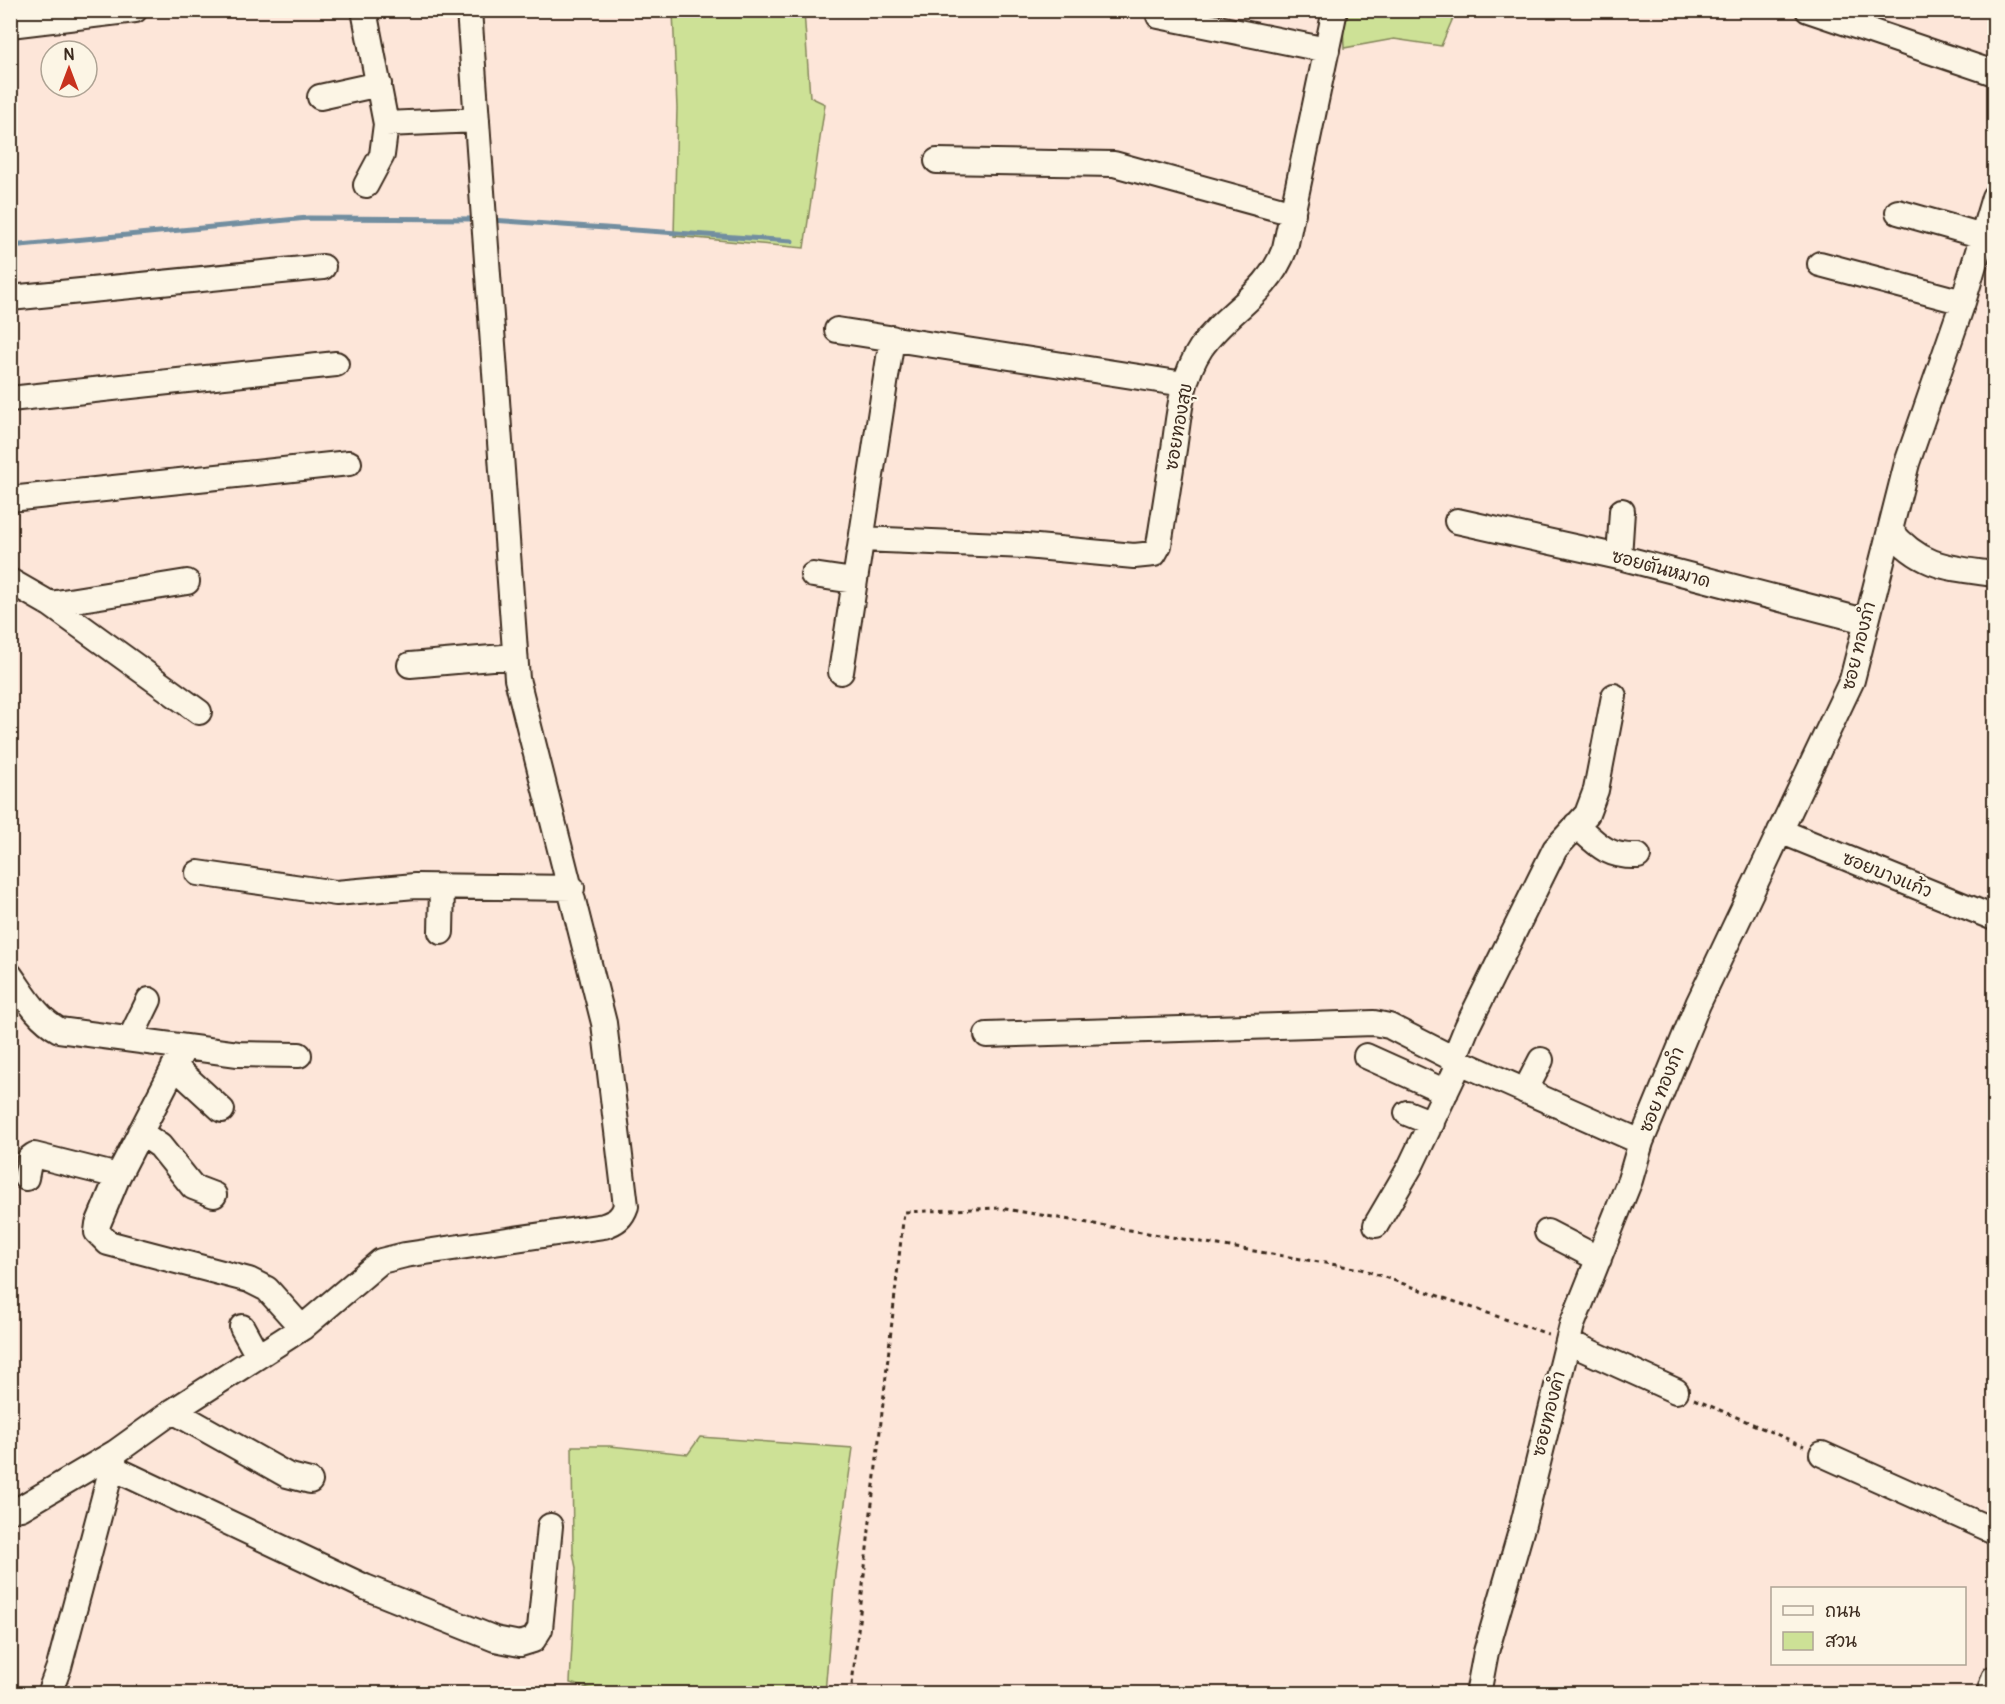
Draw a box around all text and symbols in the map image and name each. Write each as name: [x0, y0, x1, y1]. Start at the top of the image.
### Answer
north arrow: [39, 39, 99, 99]
text: N: [64, 45, 75, 65]
street label: ซอยทองสุข: [1160, 382, 1200, 473]
street label: ซอยตันหมาด: [1609, 545, 1713, 593]
street label: ซอย ทองภํา: [1836, 599, 1881, 693]
street label: ซอยบางแก้ว: [1839, 846, 1936, 903]
street label: ซอย ทองภํา: [1633, 1043, 1690, 1136]
street label: ซอยทองคำ: [1526, 1369, 1571, 1459]
legend: [1771, 1587, 1966, 1665]
text: ถนน: [1825, 1600, 1860, 1623]
text: สวน: [1825, 1630, 1857, 1653]

